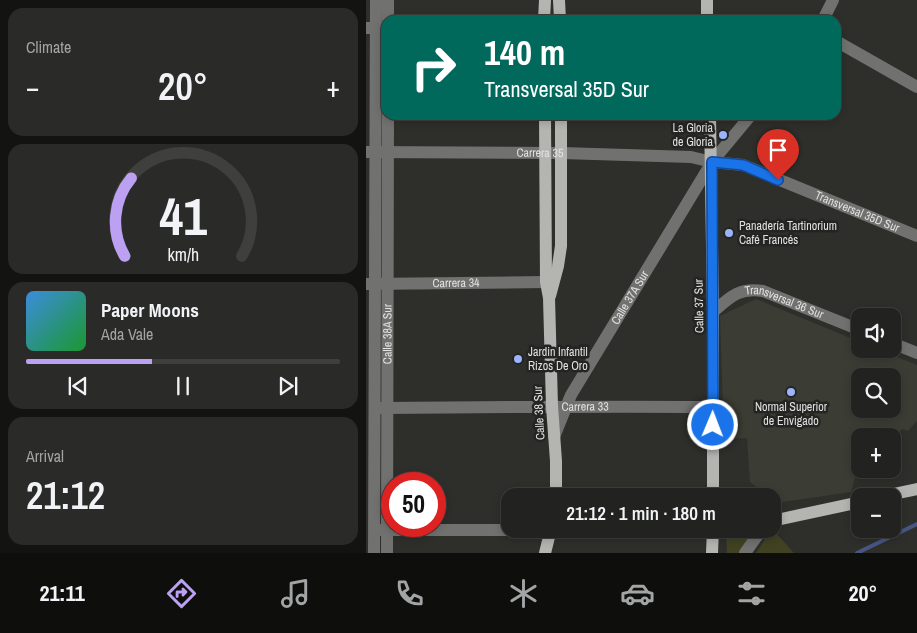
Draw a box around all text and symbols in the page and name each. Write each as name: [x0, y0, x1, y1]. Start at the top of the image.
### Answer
text: 140 m: [484, 29, 565, 76]
icon: right: [401, 35, 466, 100]
text: Climate: [26, 36, 71, 58]
text: 20°: [158, 61, 208, 112]
text: −: [26, 68, 39, 106]
text: +: [327, 68, 340, 106]
text: Transversal 35D Sur: [484, 74, 649, 104]
place label: La Gloria de Gloria: [673, 120, 714, 150]
marker: La Gloria de Gloria: [717, 129, 729, 141]
pin: [757, 129, 799, 180]
icon: arrive: [764, 136, 792, 164]
street label: Carrera 35: [516, 145, 564, 161]
text: 41: [159, 181, 207, 251]
street label: Transversal 35D Sur: [812, 187, 902, 236]
place label: Panadería Tartinorium Café Francés: [739, 218, 837, 248]
marker: Panadería Tartinorium Café Francés: [723, 227, 735, 239]
text: km/h: [167, 243, 199, 267]
street label: Calle 37A Sur: [607, 267, 653, 328]
street label: Carrera 34: [432, 275, 480, 291]
street label: Calle 37 Sur: [691, 278, 707, 333]
street label: Transversal 36 Sur: [744, 282, 827, 323]
text: Paper Moons: [101, 297, 199, 323]
street label: Calle 38A Sur: [379, 303, 396, 364]
map controls: [851, 308, 901, 538]
button: sound: [851, 308, 901, 358]
text: Ada Vale: [101, 323, 153, 345]
place label: Jardin Infantil Rizos De Oro: [528, 344, 588, 374]
marker: Jardin Infantil Rizos De Oro: [512, 353, 524, 365]
button: search: [851, 368, 901, 418]
icon: previous: [64, 372, 92, 400]
icon: pause: [169, 372, 197, 400]
icon: next: [274, 372, 302, 400]
street label: Calle 38 Sur: [530, 385, 548, 440]
marker: Normal Superior de Envigado: [785, 386, 797, 398]
position arrow: [686, 398, 738, 450]
street label: Carrera 33: [561, 399, 609, 415]
place label: Normal Superior de Envigado: [755, 399, 828, 429]
button: +: [851, 428, 901, 478]
text: Arrival: [26, 445, 64, 467]
text: 21:12: [26, 470, 105, 521]
speed limit sign: 50: [381, 472, 446, 537]
button: −: [851, 488, 901, 538]
text: 21:12 · 1 min · 180 m: [566, 500, 716, 526]
icon: directions: [164, 576, 199, 611]
icon: music: [278, 576, 313, 611]
icon: phone: [392, 576, 427, 611]
icon: climate: [506, 576, 541, 611]
icon: car: [620, 576, 655, 611]
icon: filters: [734, 576, 769, 611]
text: 21:11: [40, 578, 85, 608]
text: 20°: [848, 578, 877, 608]

